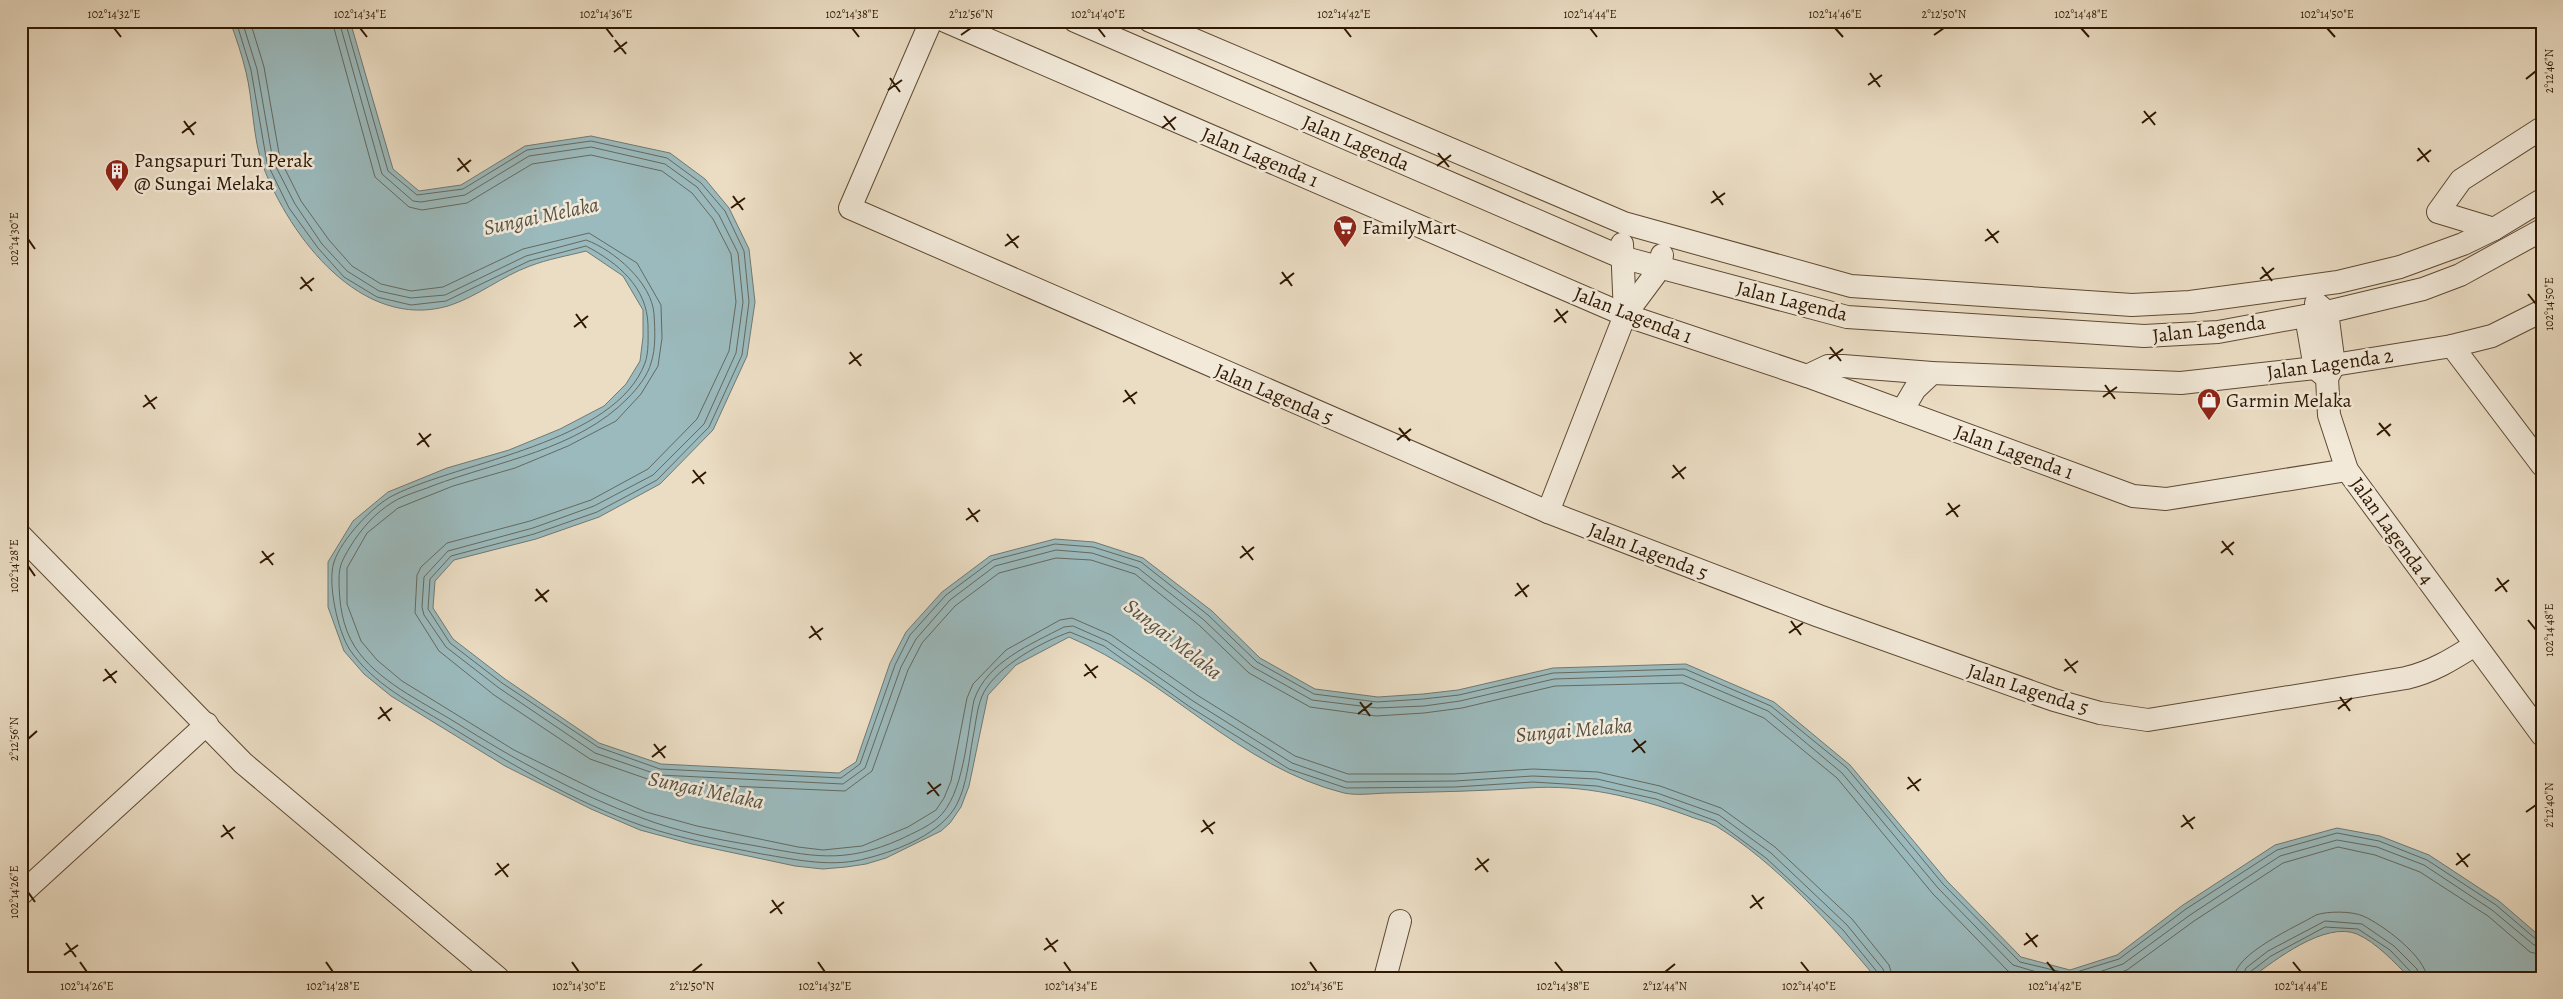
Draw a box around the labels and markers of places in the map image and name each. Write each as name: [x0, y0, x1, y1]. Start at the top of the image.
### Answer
place label: Pangsapuri Tun Perak @ Sungai Melaka: [134, 147, 313, 197]
building icon: Pangsapuri Tun Perak @ Sungai Melaka: [104, 158, 130, 192]
supermarket icon: FamilyMart: [1332, 214, 1358, 248]
place label: FamilyMart: [1362, 214, 1457, 241]
shop icon: Garmin Melaka: [2196, 387, 2222, 421]
place label: Garmin Melaka: [2226, 387, 2353, 414]

